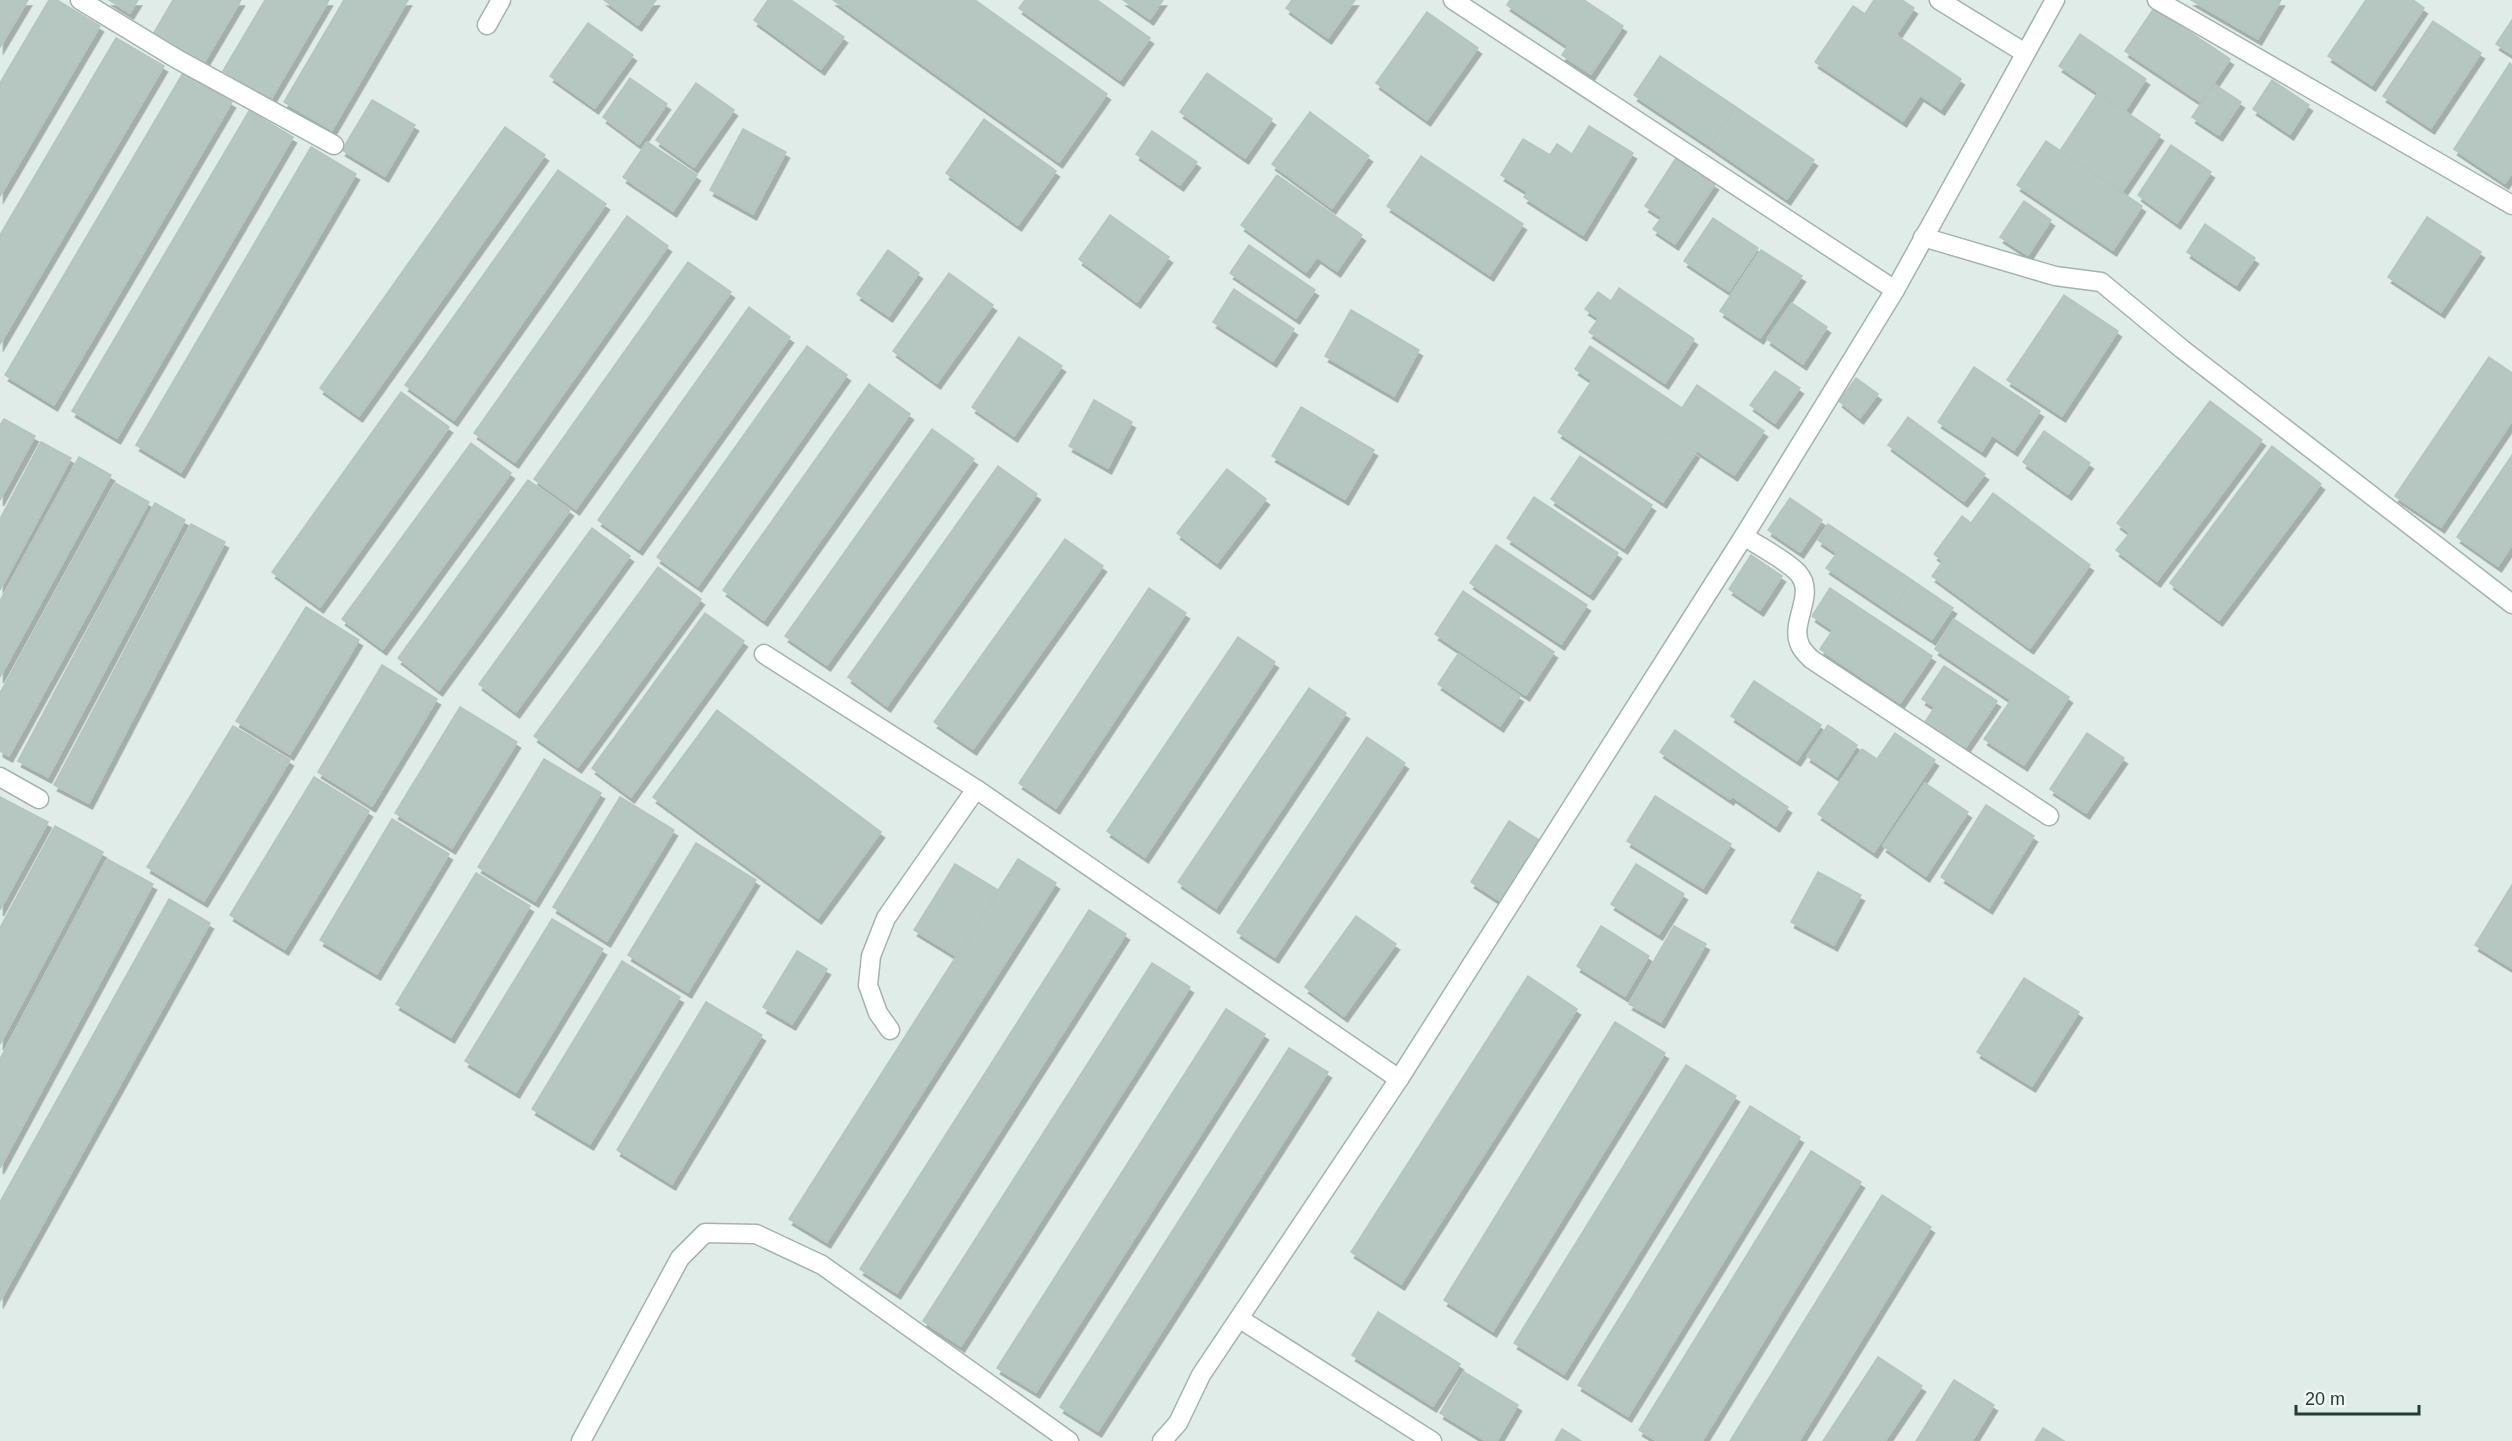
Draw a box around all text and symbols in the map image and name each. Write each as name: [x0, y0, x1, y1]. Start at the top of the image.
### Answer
scale bar: [2296, 1378, 2419, 1416]
text: 20 m: [2305, 1389, 2345, 1409]

